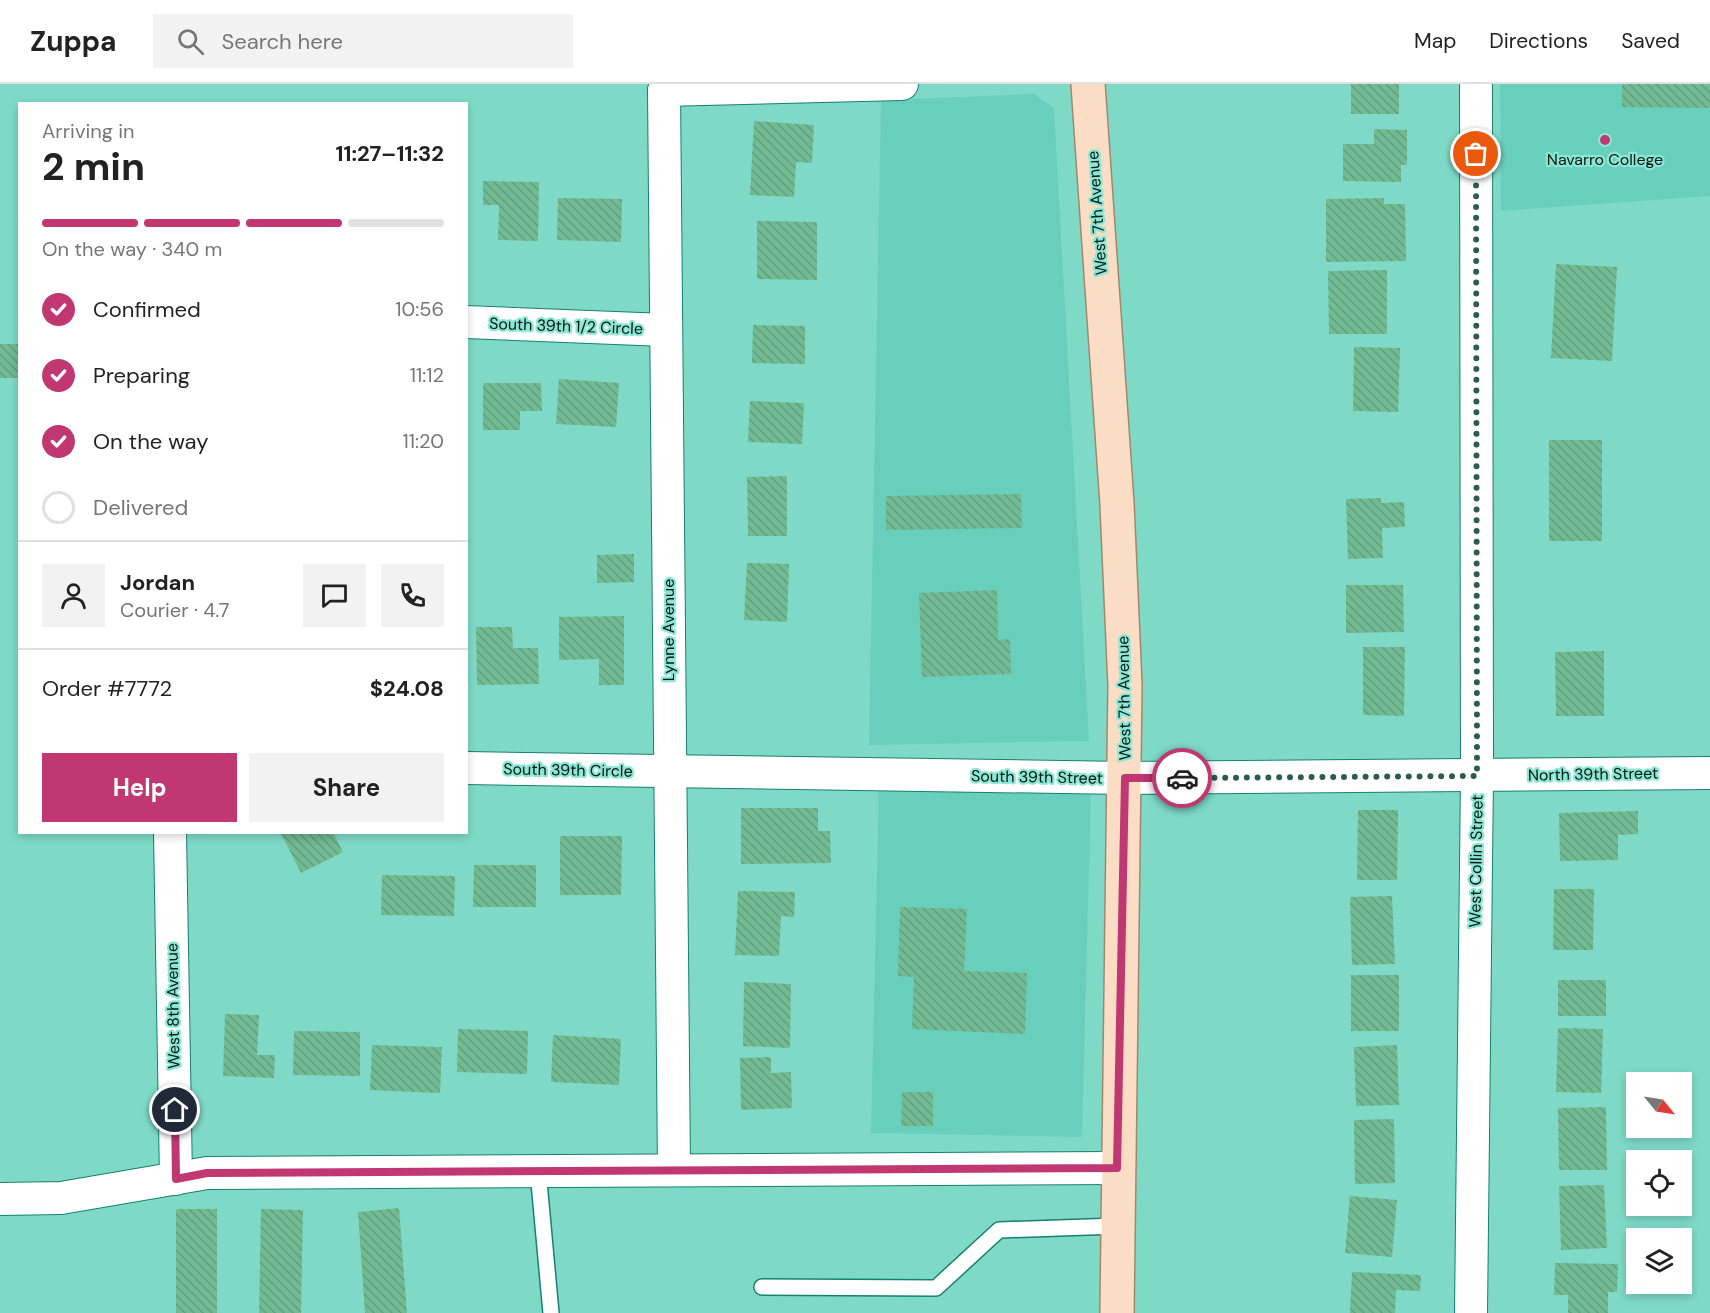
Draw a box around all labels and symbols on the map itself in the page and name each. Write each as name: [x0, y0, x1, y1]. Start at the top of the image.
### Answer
pin: [1450, 128, 1501, 179]
marker: Navarro College: [1598, 133, 1612, 147]
place label: Navarro College: [1547, 149, 1663, 170]
street label: West 7th Avenue: [1082, 150, 1112, 276]
street label: South 39th 1/2 Circle: [489, 313, 643, 339]
street label: Lynne Avenue: [658, 579, 679, 681]
street label: West 7th Avenue: [1112, 636, 1136, 760]
courier: [1152, 748, 1212, 808]
street label: South 39th Circle: [503, 758, 633, 782]
street label: North 39th Street: [1528, 762, 1658, 786]
street label: South 39th Street: [971, 765, 1103, 789]
street label: West Collin Street: [1464, 794, 1488, 928]
street label: West 8th Avenue: [161, 943, 185, 1069]
north arrow: [1626, 1072, 1692, 1138]
pin: [149, 1084, 200, 1135]

